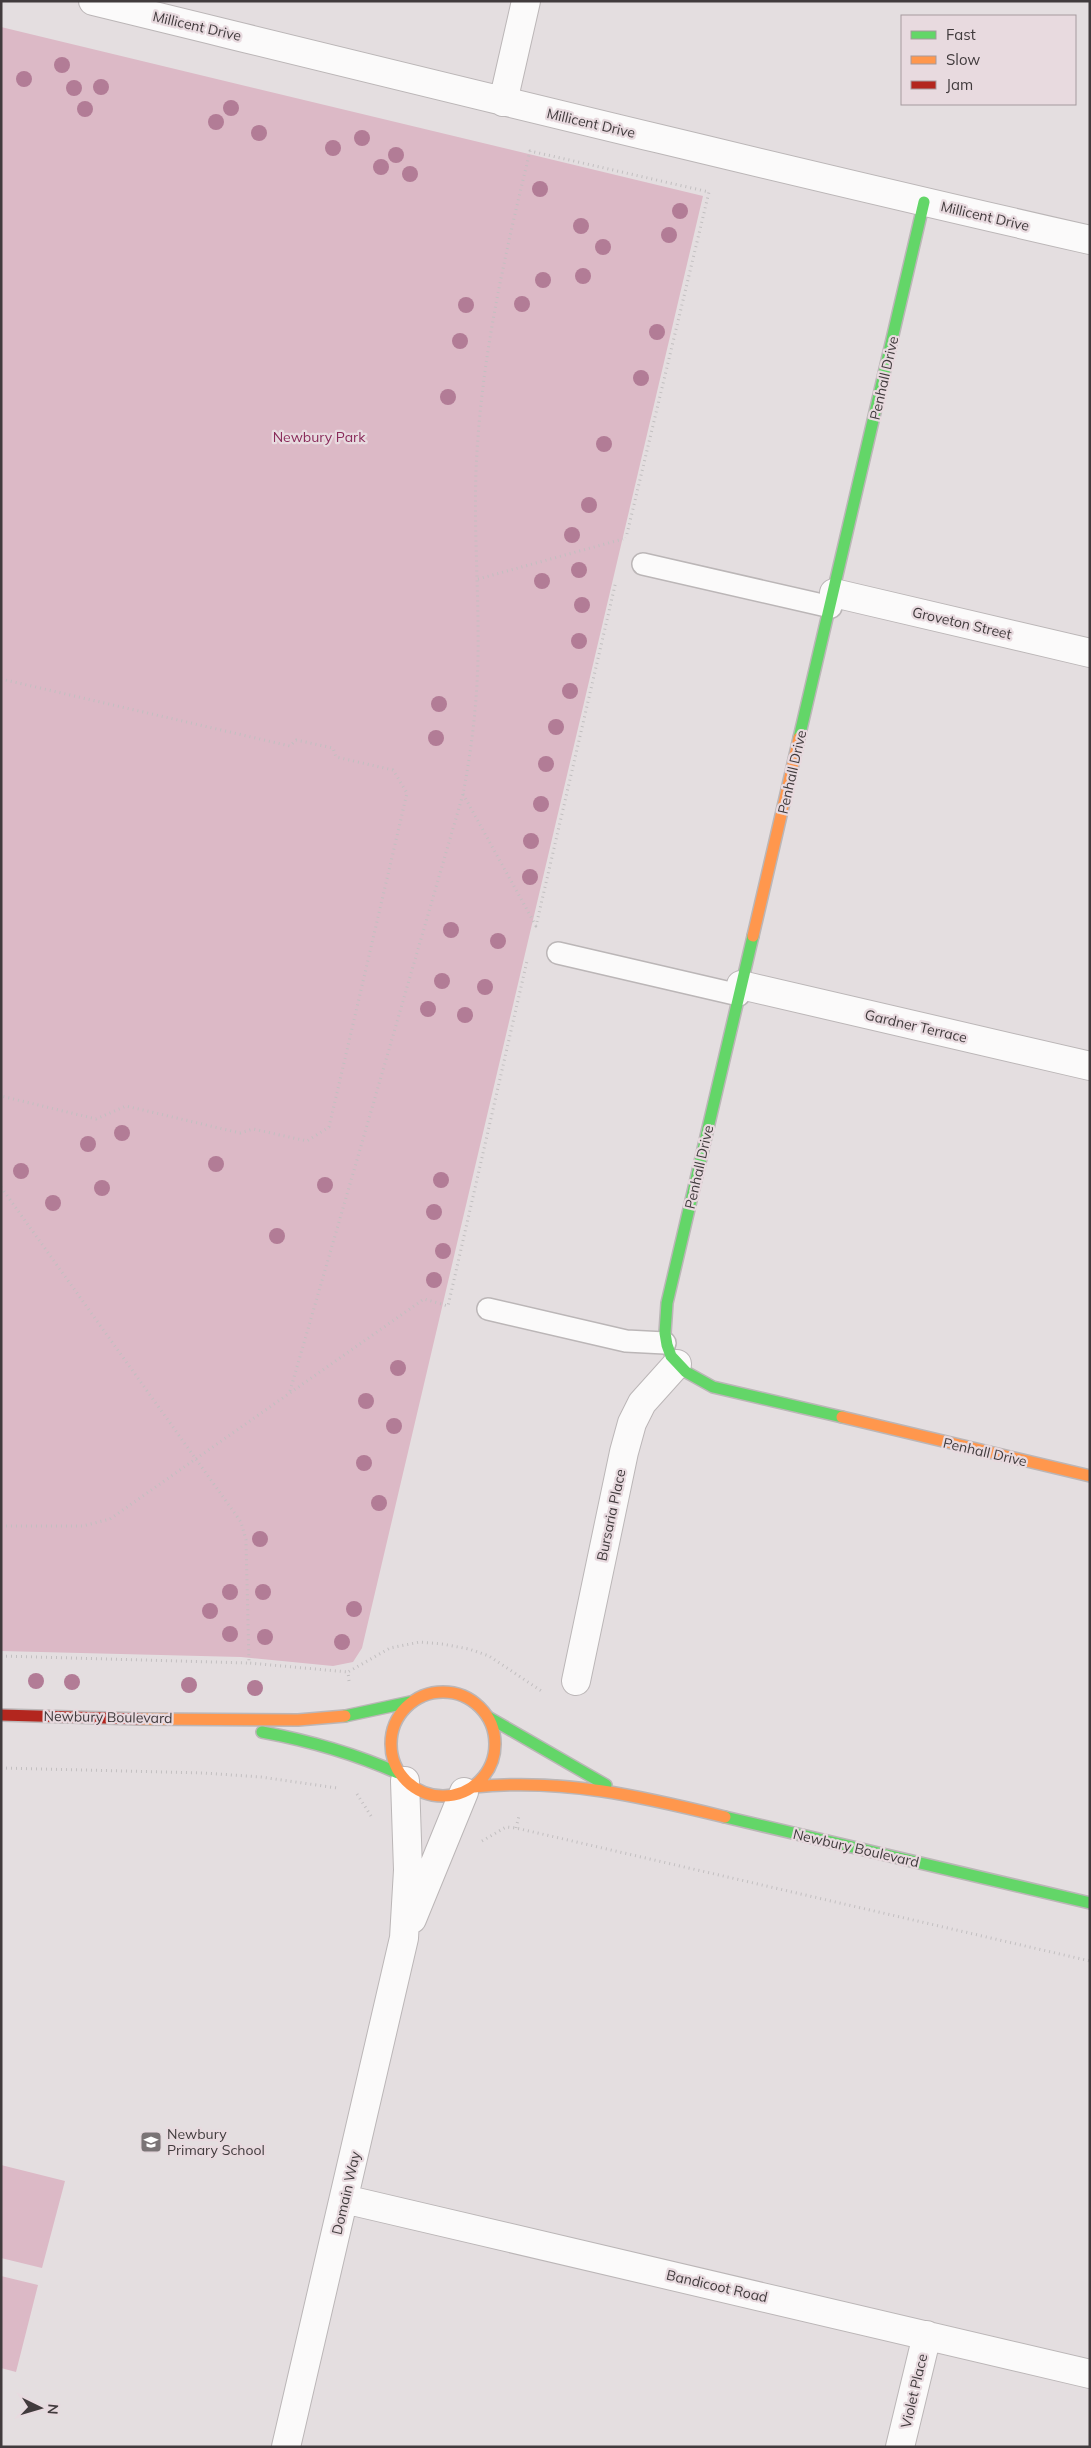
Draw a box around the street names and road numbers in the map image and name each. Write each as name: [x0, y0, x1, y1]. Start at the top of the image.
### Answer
street label: Millicent Drive: [151, 7, 243, 45]
street label: Millicent Drive: [545, 104, 637, 142]
street label: Millicent Drive: [939, 197, 1031, 235]
street label: Penhall Drive: [866, 334, 902, 422]
street label: Groveton Street: [911, 603, 1014, 643]
street label: Penhall Drive: [774, 728, 810, 816]
street label: Gardner Terrace: [863, 1005, 969, 1047]
street label: Penhall Drive: [681, 1123, 717, 1211]
street label: Penhall Drive: [941, 1434, 1029, 1470]
street label: Bursaria Place: [592, 1467, 630, 1563]
street label: Newbury Boulevard: [43, 1707, 173, 1727]
street label: Newbury Boulevard: [791, 1825, 921, 1871]
street label: Domain Way: [328, 2149, 364, 2236]
street label: Bandicoot Road: [665, 2266, 769, 2306]
street label: Violet Place: [897, 2352, 931, 2430]

